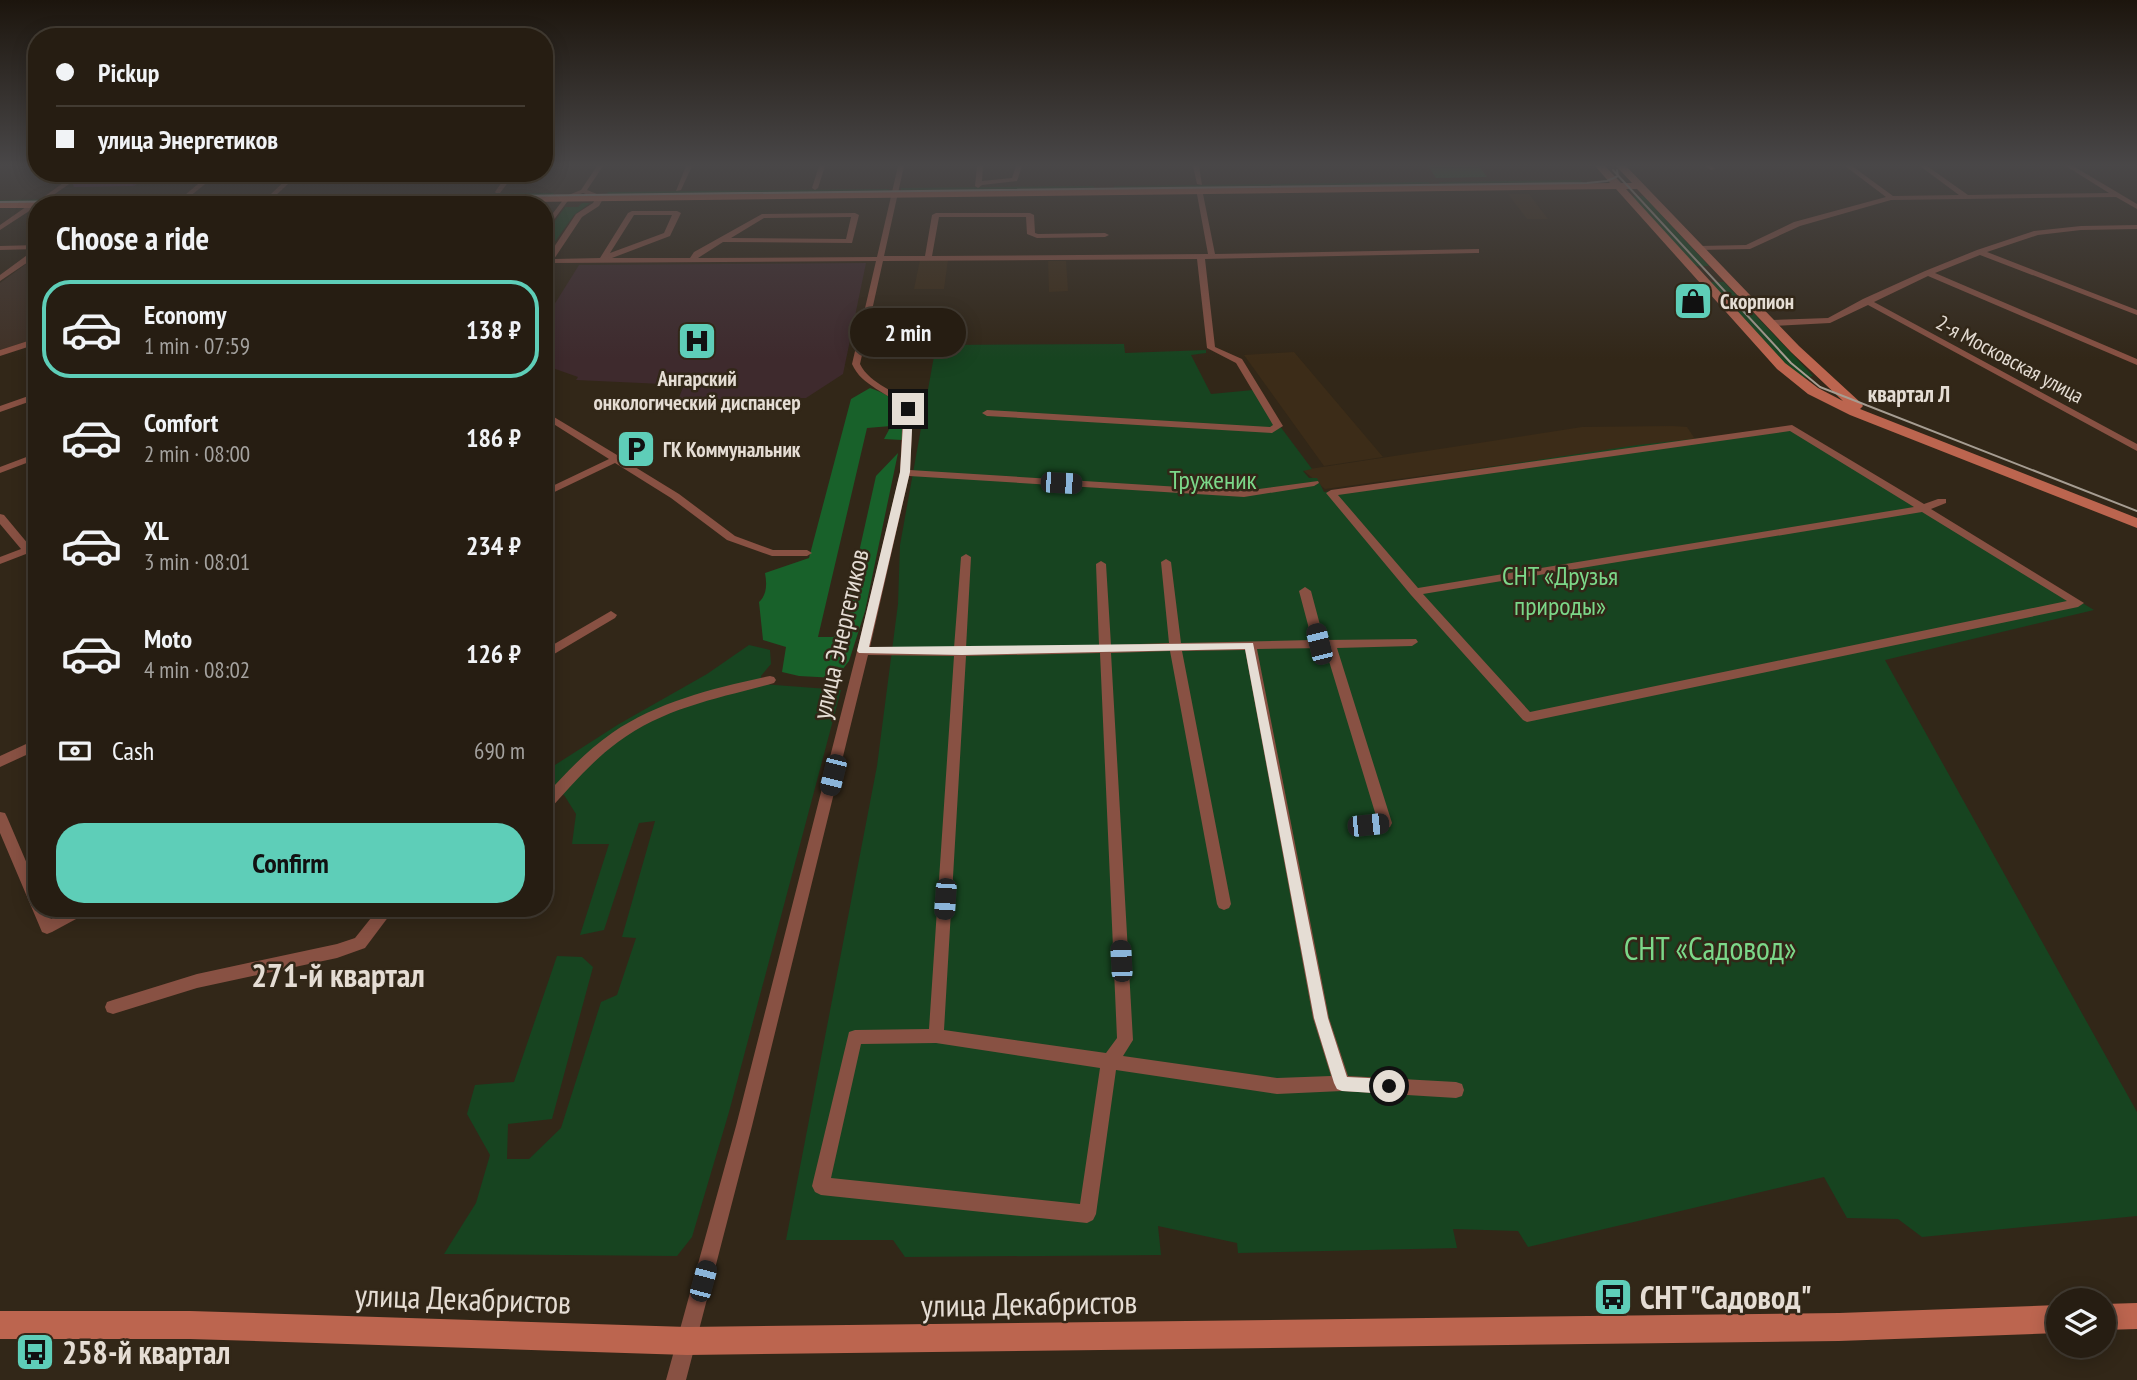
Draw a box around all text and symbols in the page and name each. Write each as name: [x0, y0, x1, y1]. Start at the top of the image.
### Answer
text: Pickup: [98, 56, 159, 89]
text: улица Энергетиков: [98, 123, 278, 156]
text: Choose a ride: [56, 217, 209, 259]
shop icon: Скорпион: [1672, 280, 1714, 322]
place label: Скорпион: [1720, 288, 1794, 315]
icon: car: [60, 298, 123, 361]
text: Economy: [144, 298, 226, 331]
callout: 2 min: [850, 308, 966, 356]
street label: 2-я Московская улица: [1932, 309, 2088, 409]
text: 138 ₽: [466, 313, 521, 346]
text: 2 min: [885, 318, 931, 347]
hospital icon: Ангарский онкологический диспансер: [676, 320, 718, 362]
text: 1 min · 07:59: [144, 331, 250, 360]
place label: Ангарский онкологический диспансер: [593, 365, 801, 416]
district label: квартал Л: [1868, 379, 1950, 408]
route end: [892, 393, 924, 425]
icon: car: [60, 406, 123, 469]
text: Comfort: [144, 406, 218, 439]
text: 186 ₽: [466, 421, 521, 454]
parking icon: ГК Коммунальник: [615, 428, 657, 470]
place label: ГК Коммунальник: [663, 436, 801, 463]
text: 2 min · 08:00: [144, 439, 250, 468]
park label: Труженик: [1169, 463, 1257, 496]
car: [1040, 471, 1083, 495]
icon: car: [60, 514, 123, 577]
text: XL: [144, 514, 169, 547]
text: 234 ₽: [466, 529, 521, 562]
street label: улица Энергетиков: [804, 546, 876, 722]
text: 3 min · 08:01: [144, 547, 250, 576]
park label: СНТ «Друзья природы»: [1502, 559, 1618, 622]
car: [1304, 621, 1335, 667]
icon: car: [60, 622, 123, 685]
text: Moto: [144, 622, 192, 655]
text: 126 ₽: [466, 637, 521, 670]
text: 4 min · 08:02: [144, 655, 250, 684]
icon: cash: [56, 732, 94, 770]
text: Cash: [112, 734, 154, 767]
text: 690 m: [474, 736, 525, 765]
car: [818, 752, 849, 798]
car: [1347, 812, 1390, 838]
button: Confirm: [56, 823, 525, 903]
car: [934, 877, 957, 921]
park label: СНТ «Садовод»: [1624, 927, 1796, 969]
car: [1110, 939, 1133, 983]
district label: 271-й квартал: [251, 953, 425, 996]
route start: [1373, 1070, 1405, 1102]
car: [688, 1258, 719, 1304]
street label: улица Декабристов: [354, 1273, 572, 1323]
bus stop icon: СНТ "Садовод": [1592, 1276, 1634, 1318]
place label: СНТ "Садовод": [1640, 1276, 1812, 1318]
street label: улица Декабристов: [920, 1280, 1138, 1326]
map controls: [2046, 1288, 2116, 1358]
button: layers: [2046, 1288, 2116, 1358]
bus stop icon: 258-й квартал: [14, 1331, 56, 1373]
place label: 258-й квартал: [62, 1331, 230, 1373]

